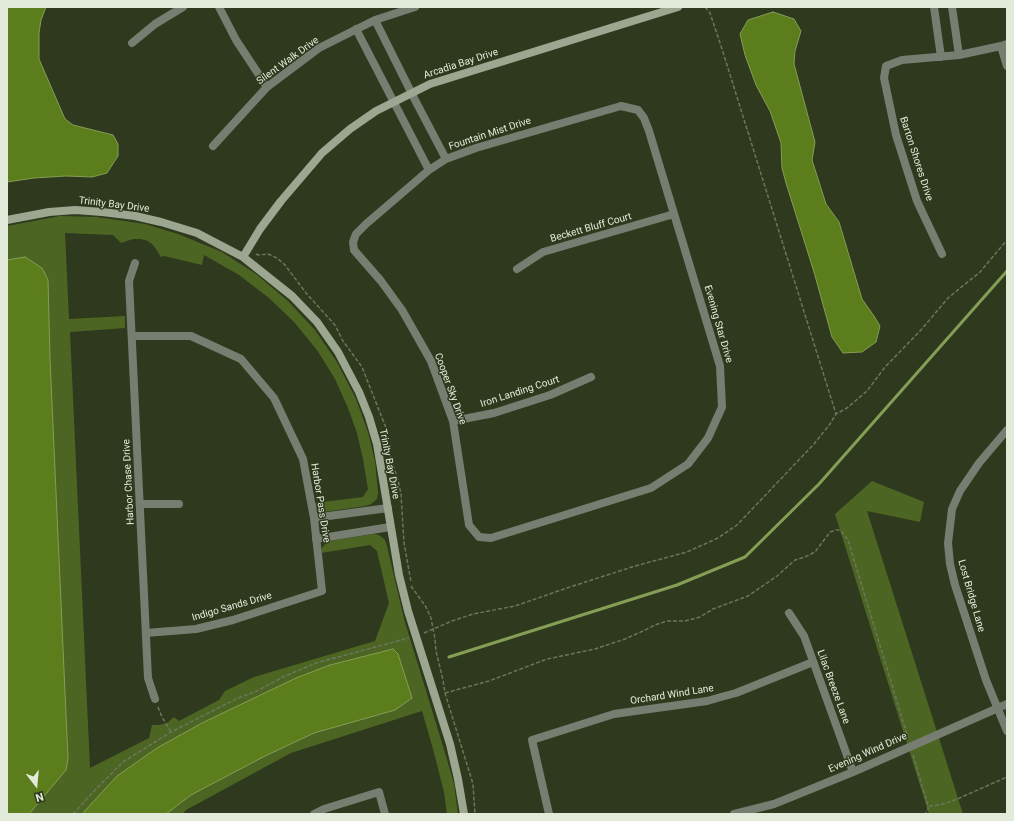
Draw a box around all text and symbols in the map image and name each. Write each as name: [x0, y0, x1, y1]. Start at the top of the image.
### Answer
street label: Silent Walk Drive: [255, 34, 321, 88]
street label: Arcadia Bay Drive: [422, 46, 500, 82]
street label: Fountain Mist Drive: [447, 115, 533, 153]
street label: Barton Shores Drive: [897, 115, 935, 203]
street label: Trinity Bay Drive: [78, 195, 150, 215]
street label: Beckett Bluff Court: [549, 211, 633, 245]
street label: Evening Star Drive: [701, 284, 735, 364]
street label: Cooper Sky Drive: [431, 352, 469, 426]
street label: Iron Landing Court: [479, 374, 561, 410]
street label: Trinity Bay Drive: [376, 428, 402, 500]
street label: Harbor Chase Drive: [121, 439, 137, 525]
street label: Harbor Pass Drive: [308, 462, 332, 544]
street label: Lost Bridge Lane: [955, 558, 987, 634]
street label: Indigo Sands Drive: [191, 590, 273, 624]
street label: Lilac Breeze Lane: [814, 648, 852, 726]
street label: Orchard Wind Lane: [629, 682, 715, 708]
street label: Evening Wind Drive: [827, 730, 909, 776]
north arrow: [16, 765, 56, 805]
text: N: [34, 790, 45, 804]

